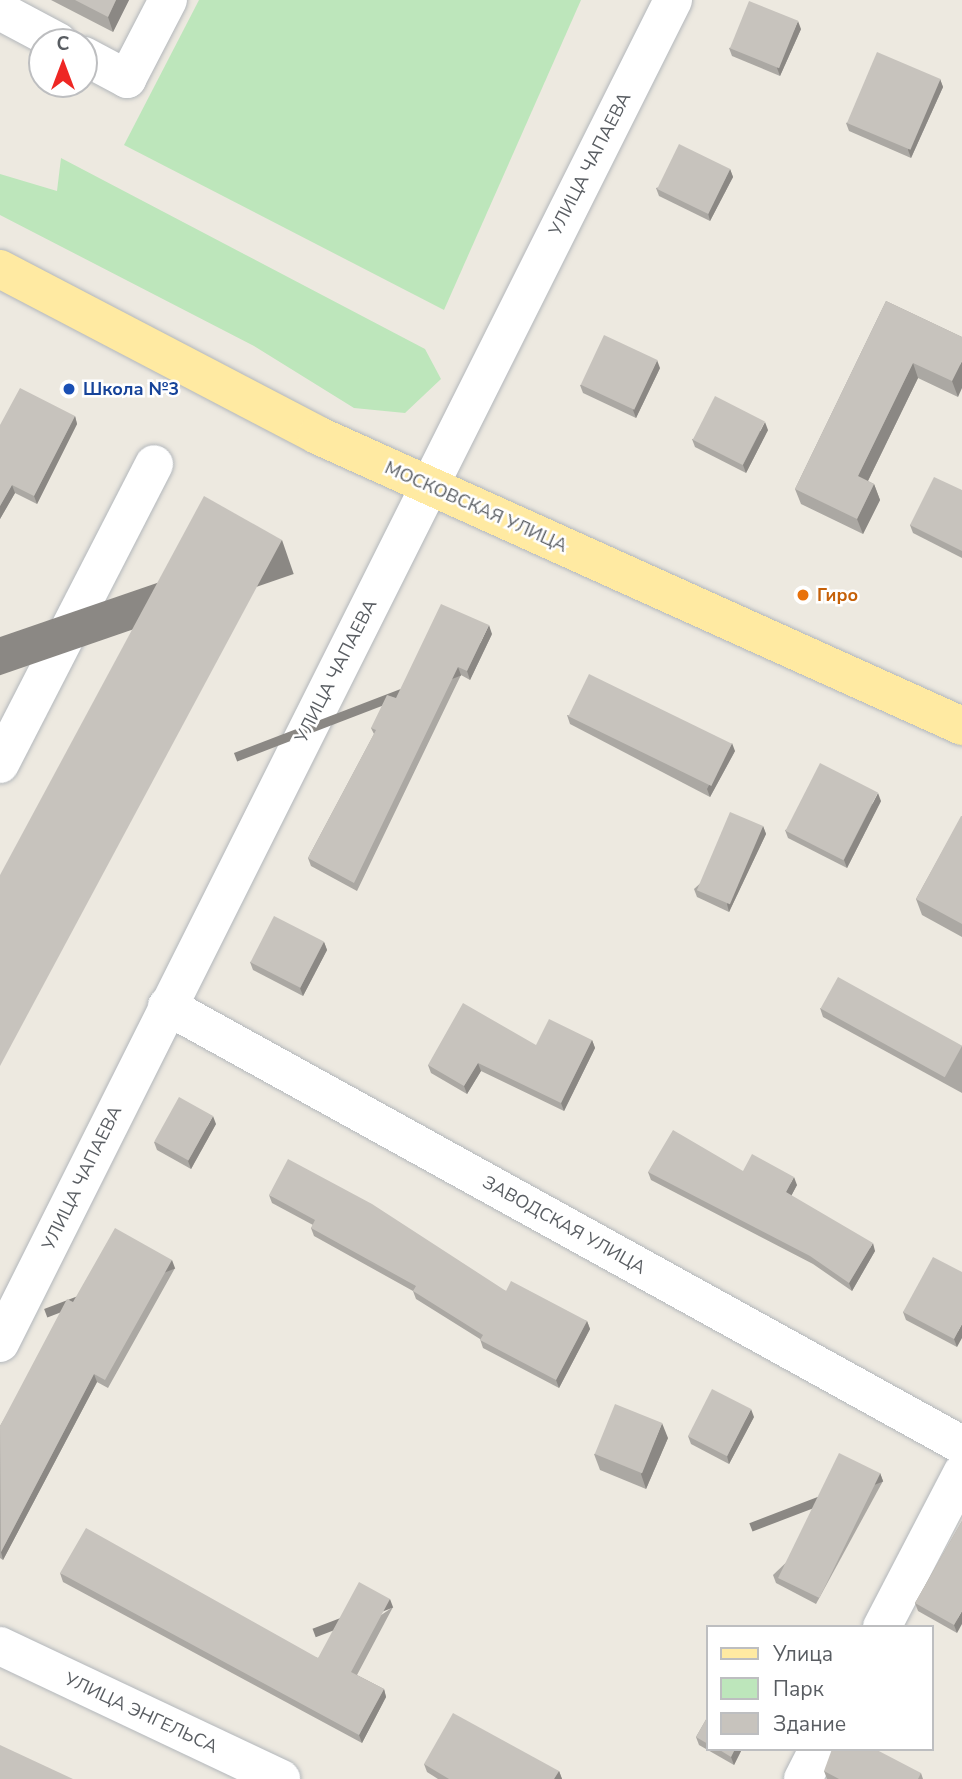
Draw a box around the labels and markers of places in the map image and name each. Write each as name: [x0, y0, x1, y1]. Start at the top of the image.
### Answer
place label: Школа №3: [83, 378, 179, 400]
marker: Школа №3: [61, 381, 77, 397]
place label: Гиро: [817, 584, 858, 606]
marker: Гиро: [795, 587, 811, 603]

